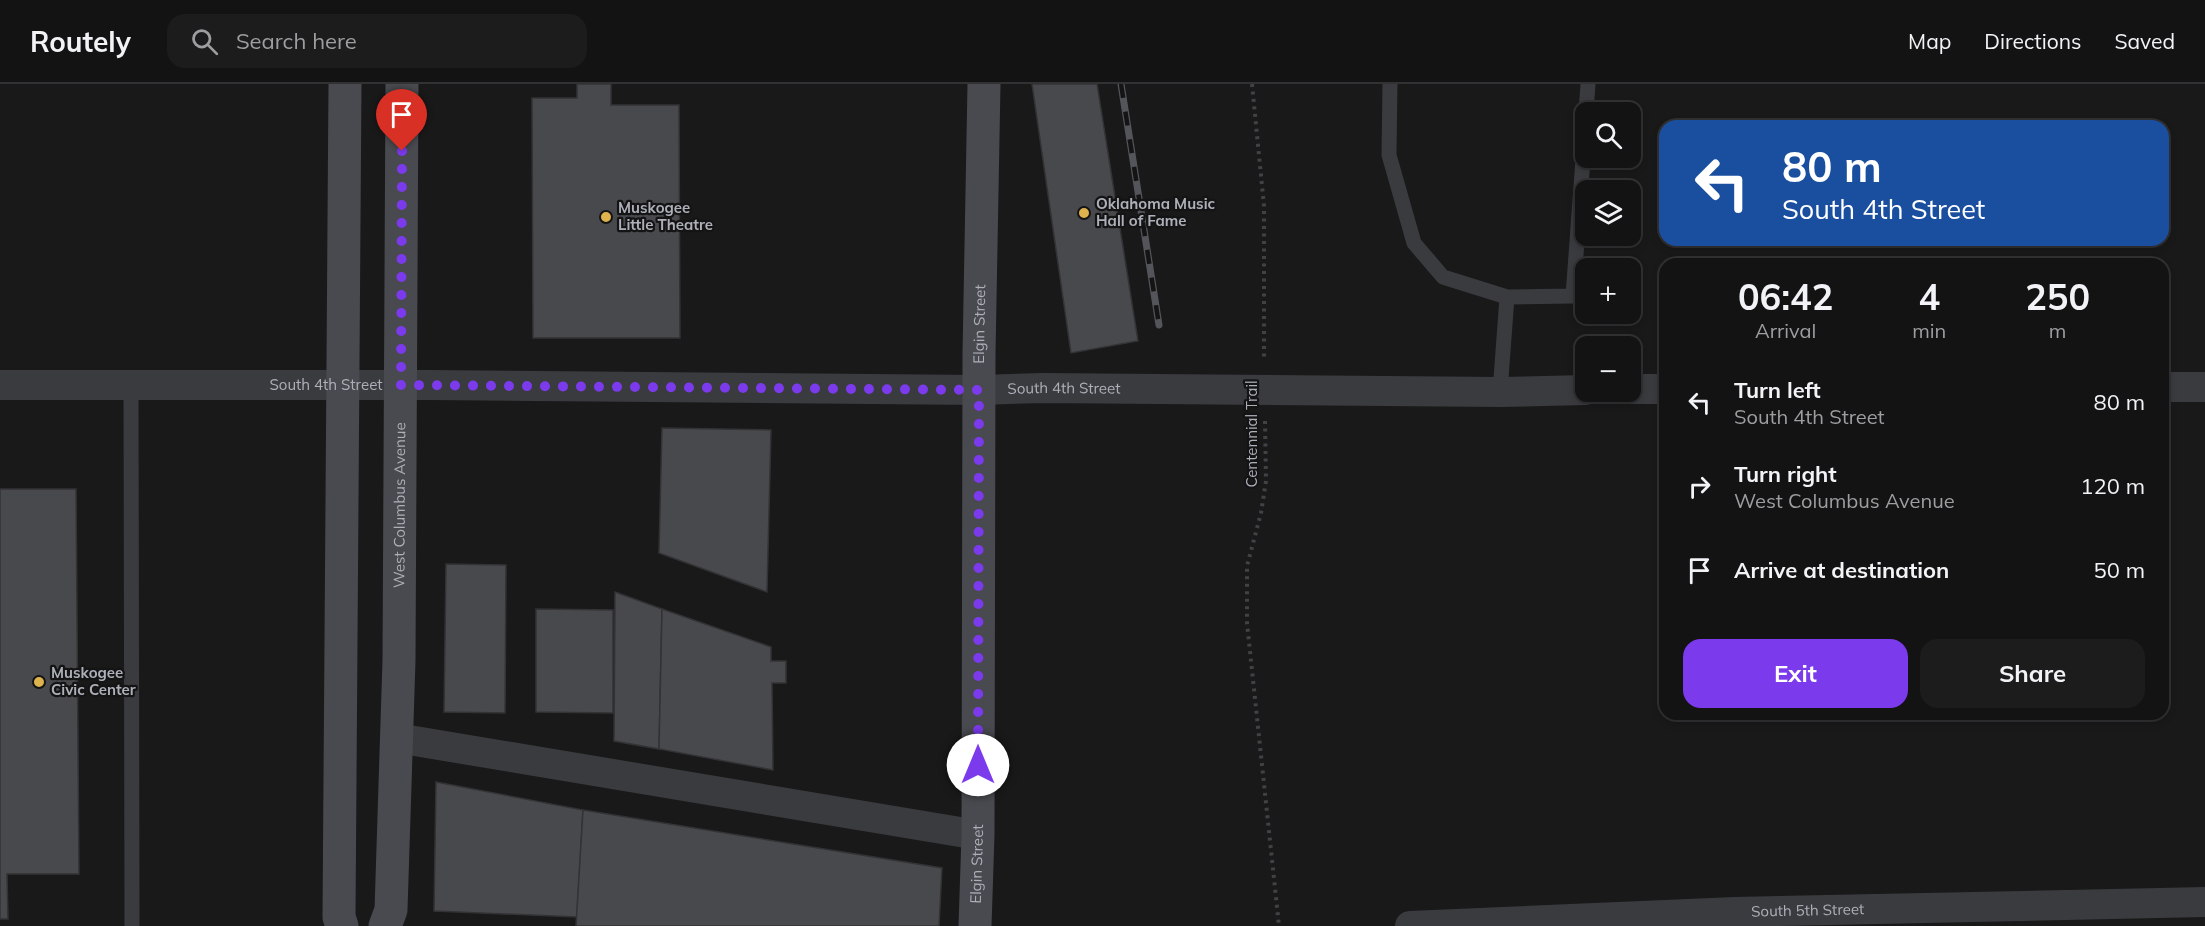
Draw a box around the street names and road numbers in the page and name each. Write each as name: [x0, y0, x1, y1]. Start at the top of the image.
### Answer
street label: Elgin Street: [969, 284, 989, 364]
street label: South 4th Street: [269, 375, 383, 394]
street label: South 4th Street: [1007, 378, 1121, 398]
street label: Centennial Trail: [1242, 380, 1261, 488]
street label: West Columbus Avenue: [389, 422, 409, 588]
street label: Elgin Street: [966, 824, 987, 904]
street label: South 5th Street: [1751, 899, 1864, 921]

